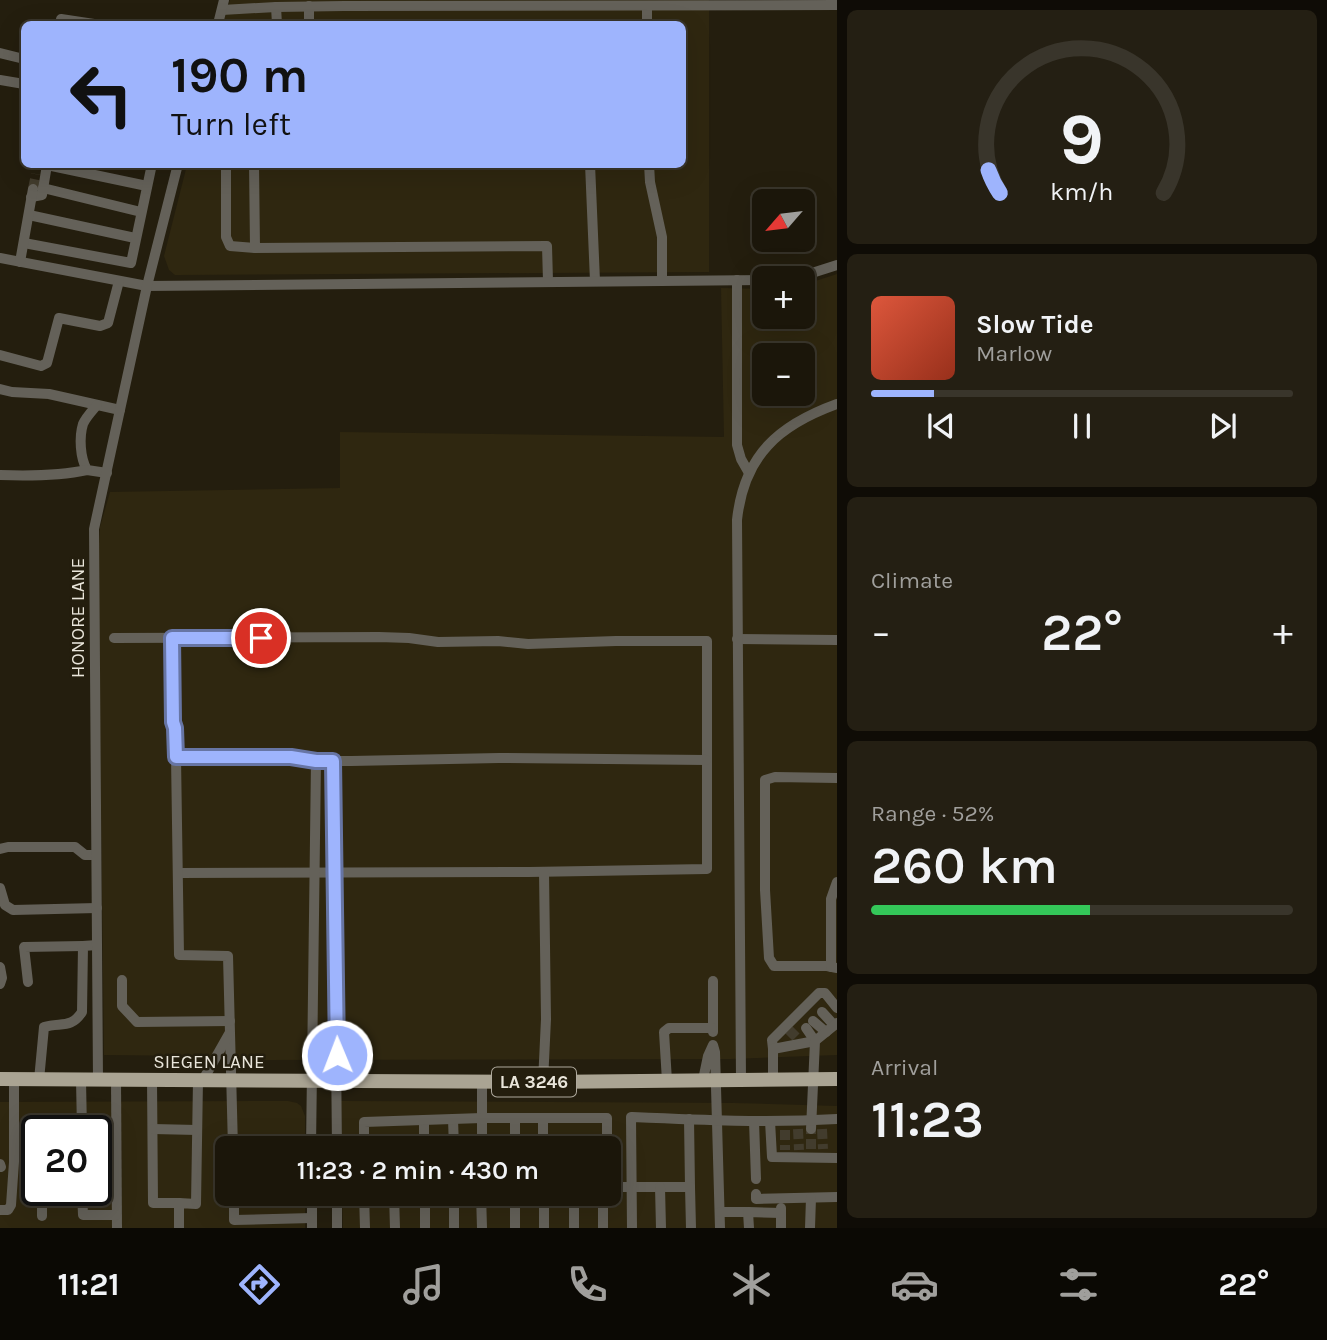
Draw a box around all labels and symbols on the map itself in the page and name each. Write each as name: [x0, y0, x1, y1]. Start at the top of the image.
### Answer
north arrow: [752, 189, 816, 252]
street label: HONORE LANE: [67, 558, 89, 678]
pin: [231, 608, 291, 668]
position arrow: [300, 1018, 374, 1092]
street label: SIEGEN LANE: [153, 1051, 265, 1073]
road number: LA 3246: [492, 1068, 576, 1097]
speed limit sign: 20: [21, 1115, 112, 1206]

